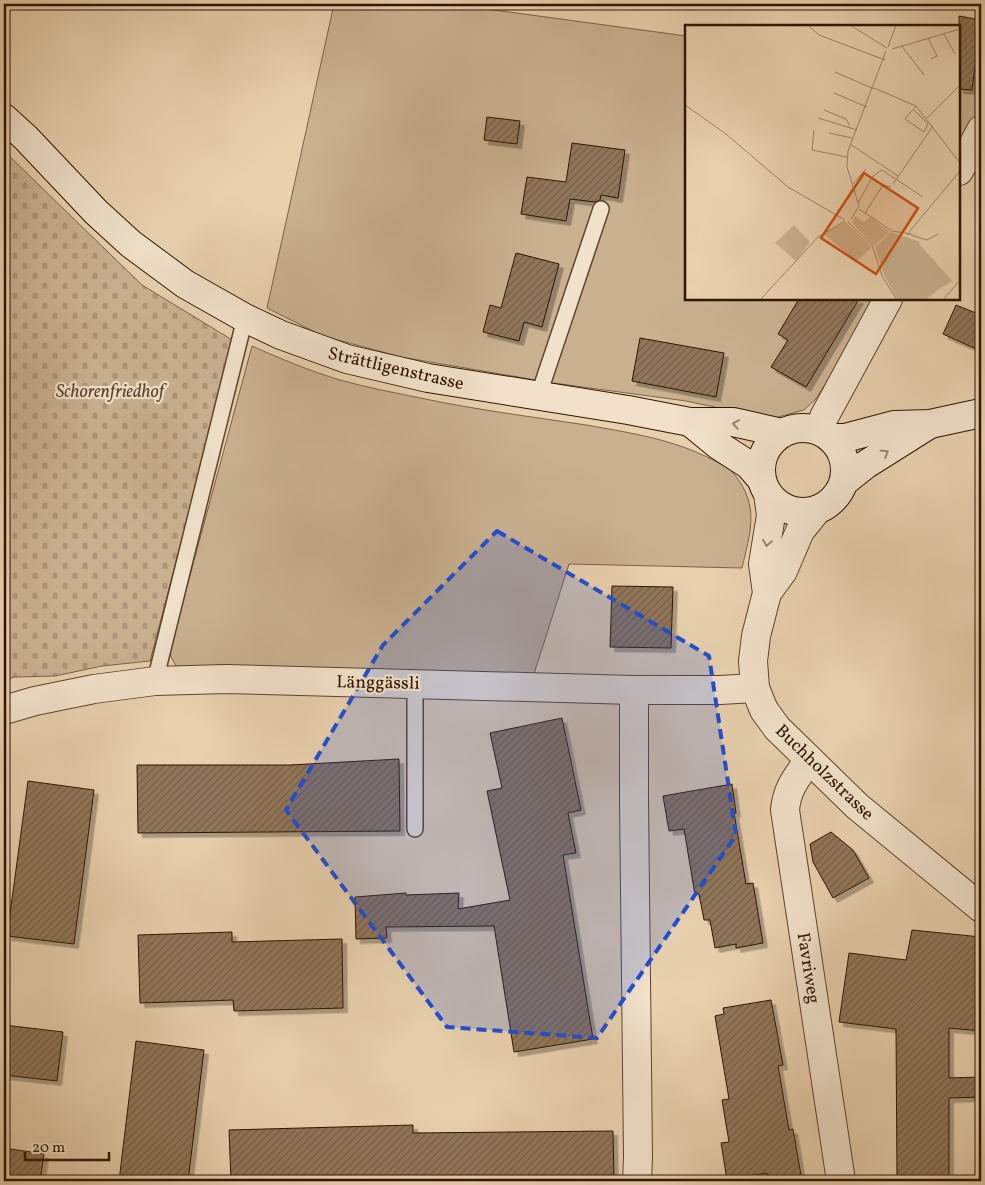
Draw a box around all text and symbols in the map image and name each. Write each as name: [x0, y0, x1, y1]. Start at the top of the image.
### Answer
inset map: [685, 25, 960, 300]
street label: Strättligenstrasse: [325, 342, 466, 397]
park label: Schorenfriedhof: [56, 380, 168, 405]
one-way arrow: [732, 419, 741, 429]
one-way arrow: [879, 449, 888, 459]
one-way arrow: [762, 539, 773, 547]
street label: Länggässli: [336, 670, 420, 697]
street label: Buchholzstrasse: [769, 719, 879, 827]
street label: Favriweg: [790, 931, 825, 1006]
scale bar: [25, 1130, 109, 1162]
text: 20 m: [32, 1138, 65, 1159]

